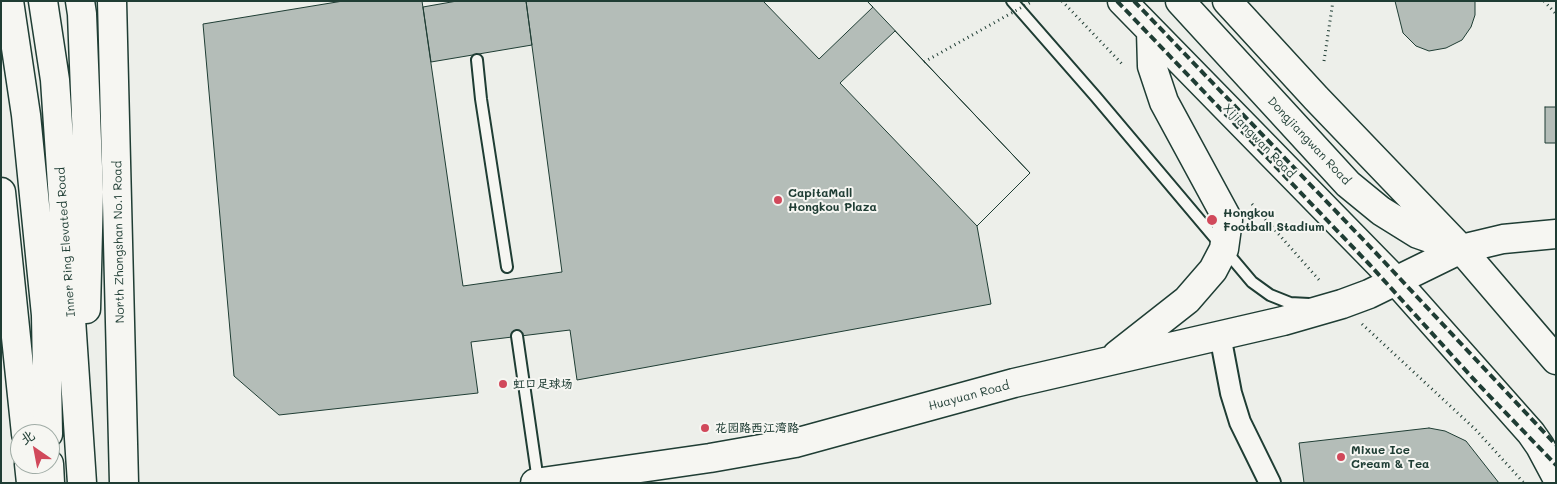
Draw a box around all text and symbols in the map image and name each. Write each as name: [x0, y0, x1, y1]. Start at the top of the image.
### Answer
street label: Dongjiangwan Road: [1265, 94, 1353, 188]
street label: Xijiangwan Road: [1220, 101, 1298, 181]
street label: North Zhongshan No.1 Road: [110, 161, 128, 323]
street label: Inner Ring Elevated Road: [54, 167, 78, 317]
place label: CapitaMall Hongkou Plaza: [788, 186, 877, 214]
marker: CapitaMall Hongkou Plaza: [772, 194, 784, 206]
place label: Hongkou Football Stadium: [1223, 206, 1325, 234]
marker: Hongkou Football Stadium: [1205, 213, 1219, 227]
place label: 虹口足球场: [513, 377, 573, 391]
marker: 虹口足球场: [497, 378, 509, 390]
street label: Huayuan Road: [927, 378, 1011, 414]
place label: 花园路西江湾路: [715, 421, 799, 435]
marker: 花园路西江湾路: [699, 422, 711, 434]
north arrow: [10, 424, 60, 474]
text: 北: [16, 425, 38, 449]
place label: Mixue Ice Cream & Tea: [1351, 443, 1429, 471]
marker: Mixue Ice Cream & Tea: [1335, 451, 1347, 463]

